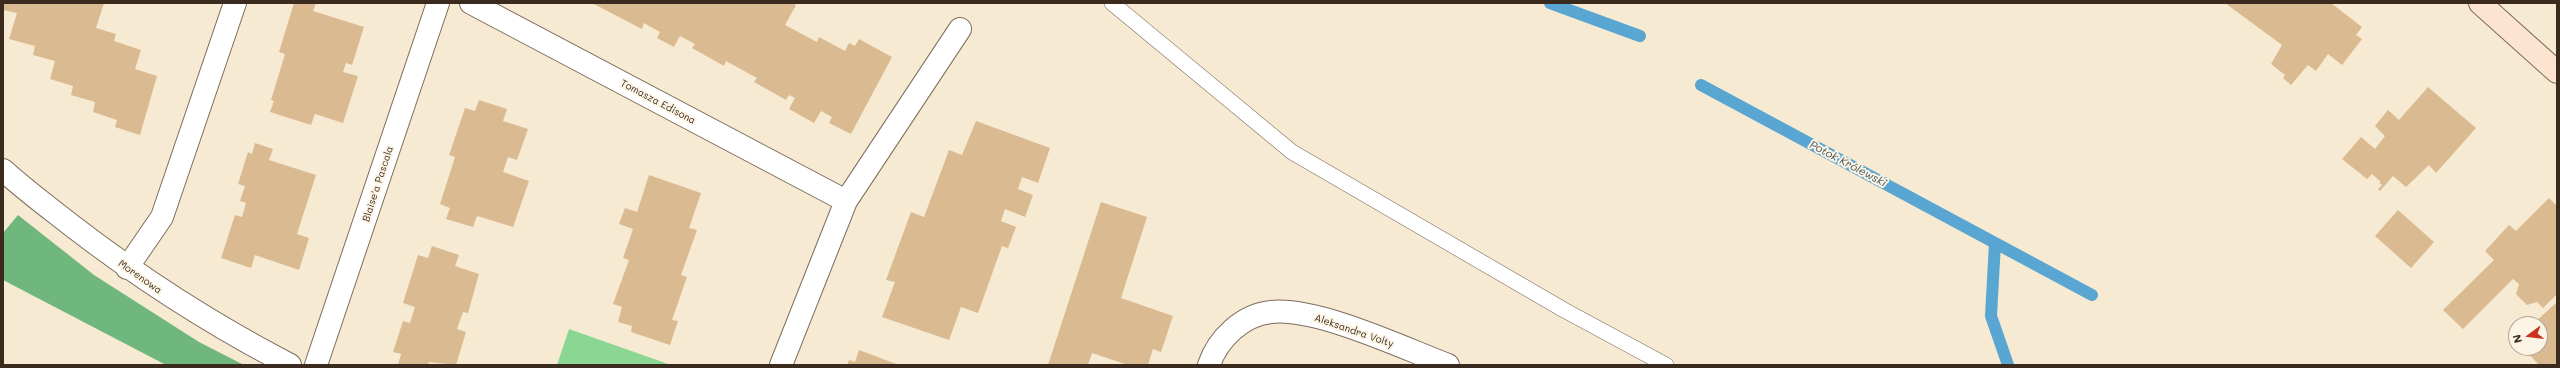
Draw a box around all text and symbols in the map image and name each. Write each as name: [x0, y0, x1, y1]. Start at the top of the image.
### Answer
street label: Tomasza Edisona: [618, 77, 698, 127]
water label: Potok Królewski: [1807, 138, 1889, 190]
street label: Blaise'a Pascala: [360, 145, 396, 223]
street label: Morenowa: [116, 258, 164, 296]
street label: Aleksandra Volty: [1313, 312, 1395, 350]
north arrow: [2508, 316, 2548, 356]
text: N: [2509, 333, 2525, 345]

